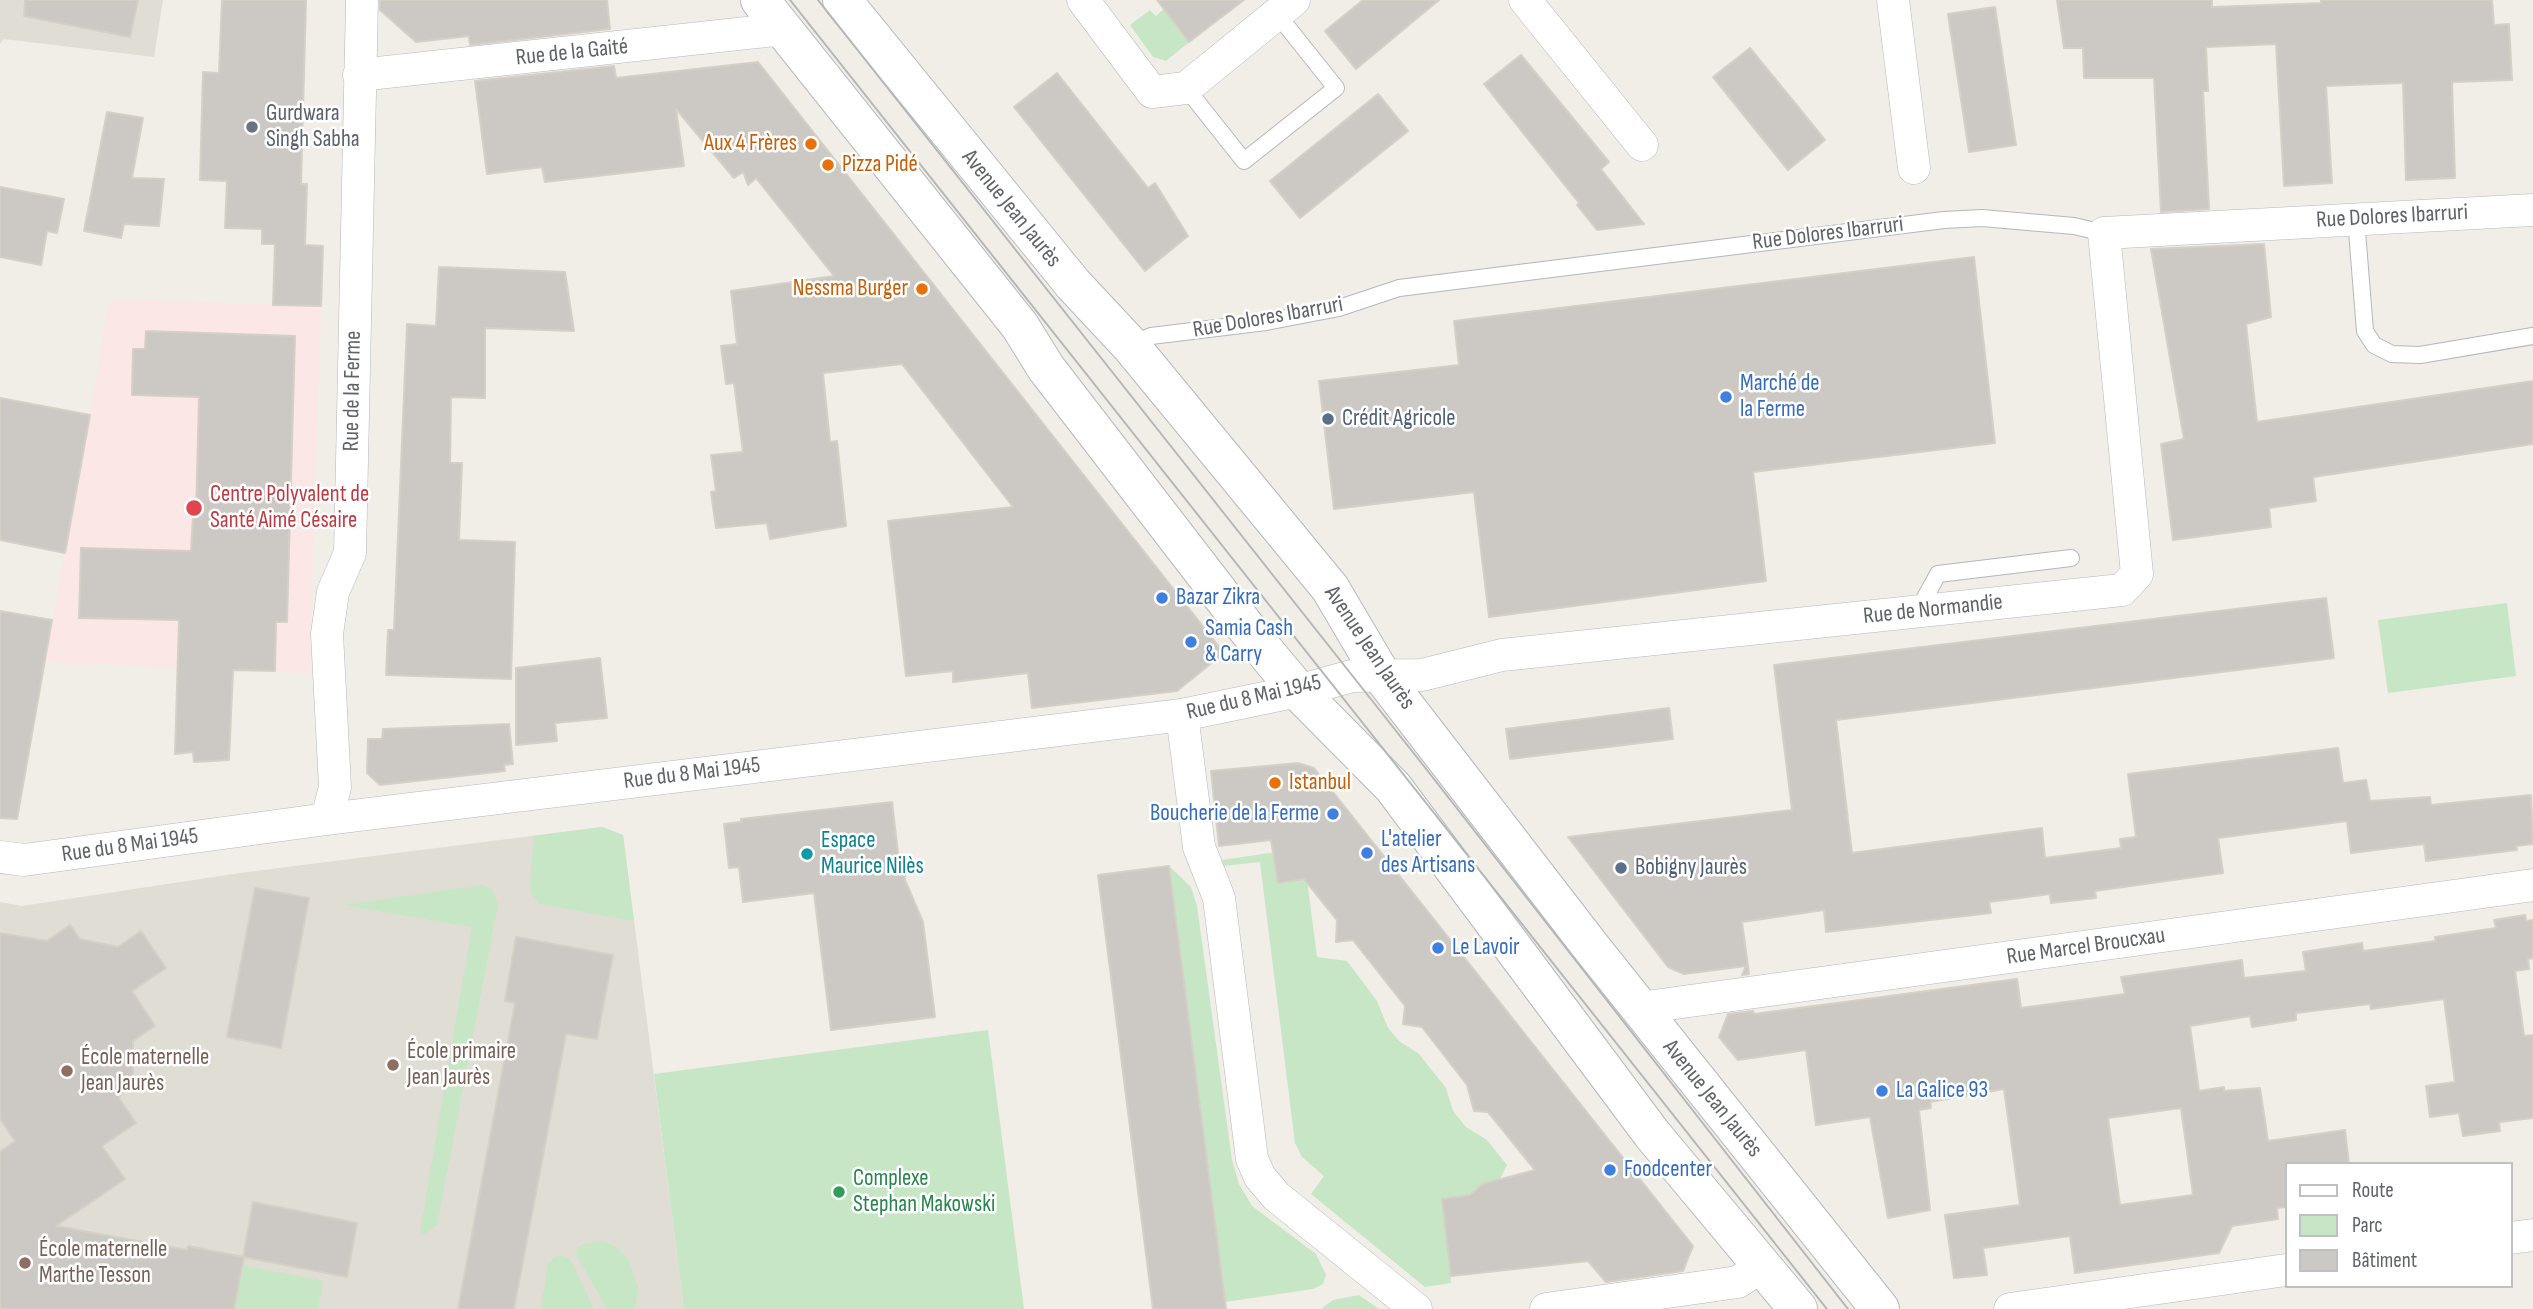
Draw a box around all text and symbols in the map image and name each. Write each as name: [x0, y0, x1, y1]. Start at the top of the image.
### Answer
street label: Rue de la Gaité: [514, 33, 630, 73]
place label: Gurdwara Singh Sabha: [266, 100, 360, 154]
marker: Gurdwara Singh Sabha: [244, 119, 260, 135]
place label: Aux 4 Frères: [704, 130, 797, 158]
marker: Aux 4 Frères: [803, 136, 819, 152]
street label: Avenue Jean Jaurès: [955, 145, 1067, 273]
place label: Pizza Pidé: [842, 151, 918, 179]
marker: Pizza Pidé: [820, 157, 836, 173]
street label: Rue Dolores Ibarruri: [2315, 199, 2469, 235]
street label: Rue Dolores Ibarruri: [1751, 211, 1905, 257]
place label: Nessma Burger: [793, 275, 908, 303]
marker: Nessma Burger: [914, 281, 930, 297]
street label: Rue Dolores Ibarruri: [1191, 291, 1345, 345]
street label: Rue de la Ferme: [338, 330, 368, 452]
place label: Marché de la Ferme: [1740, 370, 1820, 424]
marker: Marché de la Ferme: [1718, 389, 1734, 405]
place label: Crédit Agricole: [1342, 405, 1455, 433]
marker: Crédit Agricole: [1320, 411, 1336, 427]
place label: Centre Polyvalent de Santé Aimé Césaire: [210, 481, 369, 535]
marker: Centre Polyvalent de Santé Aimé Césaire: [184, 498, 204, 518]
street label: Avenue Jean Jaurès: [1318, 581, 1420, 715]
place label: Bazar Zikra: [1176, 584, 1260, 612]
street label: Rue de Normandie: [1862, 589, 2004, 631]
marker: Bazar Zikra: [1154, 590, 1170, 606]
place label: Samia Cash & Carry: [1205, 615, 1293, 669]
marker: Samia Cash & Carry: [1183, 634, 1199, 650]
street label: Rue du 8 Mai 1945: [1184, 669, 1324, 727]
street label: Rue du 8 Mai 1945: [622, 752, 762, 796]
place label: Istanbul: [1289, 769, 1351, 797]
marker: Istanbul: [1267, 775, 1283, 791]
place label: Boucherie de la Ferme: [1150, 800, 1319, 828]
marker: Boucherie de la Ferme: [1325, 806, 1341, 822]
street label: Rue du 8 Mai 1945: [60, 823, 200, 869]
place label: L'atelier des Artisans: [1381, 826, 1475, 880]
place label: Espace Maurice Nilès: [821, 827, 924, 881]
marker: L'atelier des Artisans: [1359, 845, 1375, 861]
marker: Espace Maurice Nilès: [799, 846, 815, 862]
place label: Bobigny Jaurès: [1635, 854, 1747, 882]
marker: Bobigny Jaurès: [1613, 860, 1629, 876]
street label: Rue Marcel Broucxau: [2005, 922, 2167, 972]
place label: Le Lavoir: [1452, 934, 1520, 962]
marker: Le Lavoir: [1430, 940, 1446, 956]
street label: Avenue Jean Jaurès: [1656, 1035, 1768, 1163]
place label: École primaire Jean Jaurès: [407, 1038, 516, 1092]
place label: École maternelle Jean Jaurès: [81, 1044, 209, 1098]
marker: École primaire Jean Jaurès: [385, 1057, 401, 1073]
marker: École maternelle Jean Jaurès: [59, 1063, 75, 1079]
place label: La Galice 93: [1896, 1077, 1988, 1105]
marker: La Galice 93: [1874, 1083, 1890, 1099]
place label: Foodcenter: [1624, 1156, 1712, 1184]
marker: Foodcenter: [1602, 1162, 1618, 1178]
legend: [2284, 1162, 2512, 1288]
place label: Complexe Stephan Makowski: [853, 1165, 995, 1219]
text: Route: [2352, 1178, 2394, 1203]
marker: Complexe Stephan Makowski: [831, 1184, 847, 1200]
text: Parc: [2352, 1213, 2383, 1238]
place label: École maternelle Marthe Tesson: [39, 1236, 167, 1290]
text: Bâtiment: [2352, 1248, 2417, 1273]
marker: École maternelle Marthe Tesson: [17, 1255, 33, 1271]

